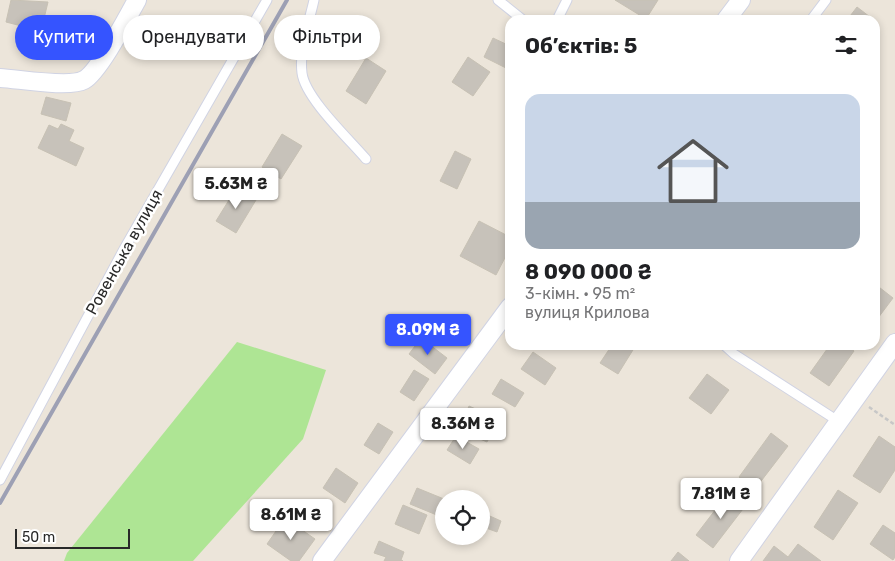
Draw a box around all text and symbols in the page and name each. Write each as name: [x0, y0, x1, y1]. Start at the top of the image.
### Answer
chip: Купити: [15, 15, 113, 60]
chip: Орендувати: [123, 15, 264, 60]
chip: Фільтри: [274, 15, 380, 60]
icon: filters: [832, 31, 860, 59]
text: Об’єктів: 5: [525, 33, 637, 58]
icon: home: [648, 126, 738, 216]
pin: 5.63M ₴: [190, 168, 282, 210]
text: 5.63M ₴: [204, 174, 268, 193]
street label: Ровенська вулиця: [82, 186, 166, 318]
text: 8 090 000 ₴: [525, 259, 652, 284]
text: 3-кімн. · 95 m²: [525, 284, 635, 303]
text: вулиця Крилова: [525, 303, 650, 322]
pin: 8.09M ₴: [382, 314, 474, 356]
text: 8.09M ₴: [396, 320, 460, 339]
pin: 8.36M ₴: [417, 408, 509, 450]
text: 8.36M ₴: [431, 414, 495, 433]
pin: 7.81M ₴: [675, 478, 767, 520]
text: 7.81M ₴: [691, 484, 751, 503]
map controls: [435, 490, 490, 545]
button: locate: [435, 490, 490, 545]
pin: 8.61M ₴: [245, 498, 337, 541]
text: 8.61M ₴: [261, 505, 321, 524]
scale bar: [15, 526, 130, 549]
text: 50 m: [22, 529, 55, 546]

